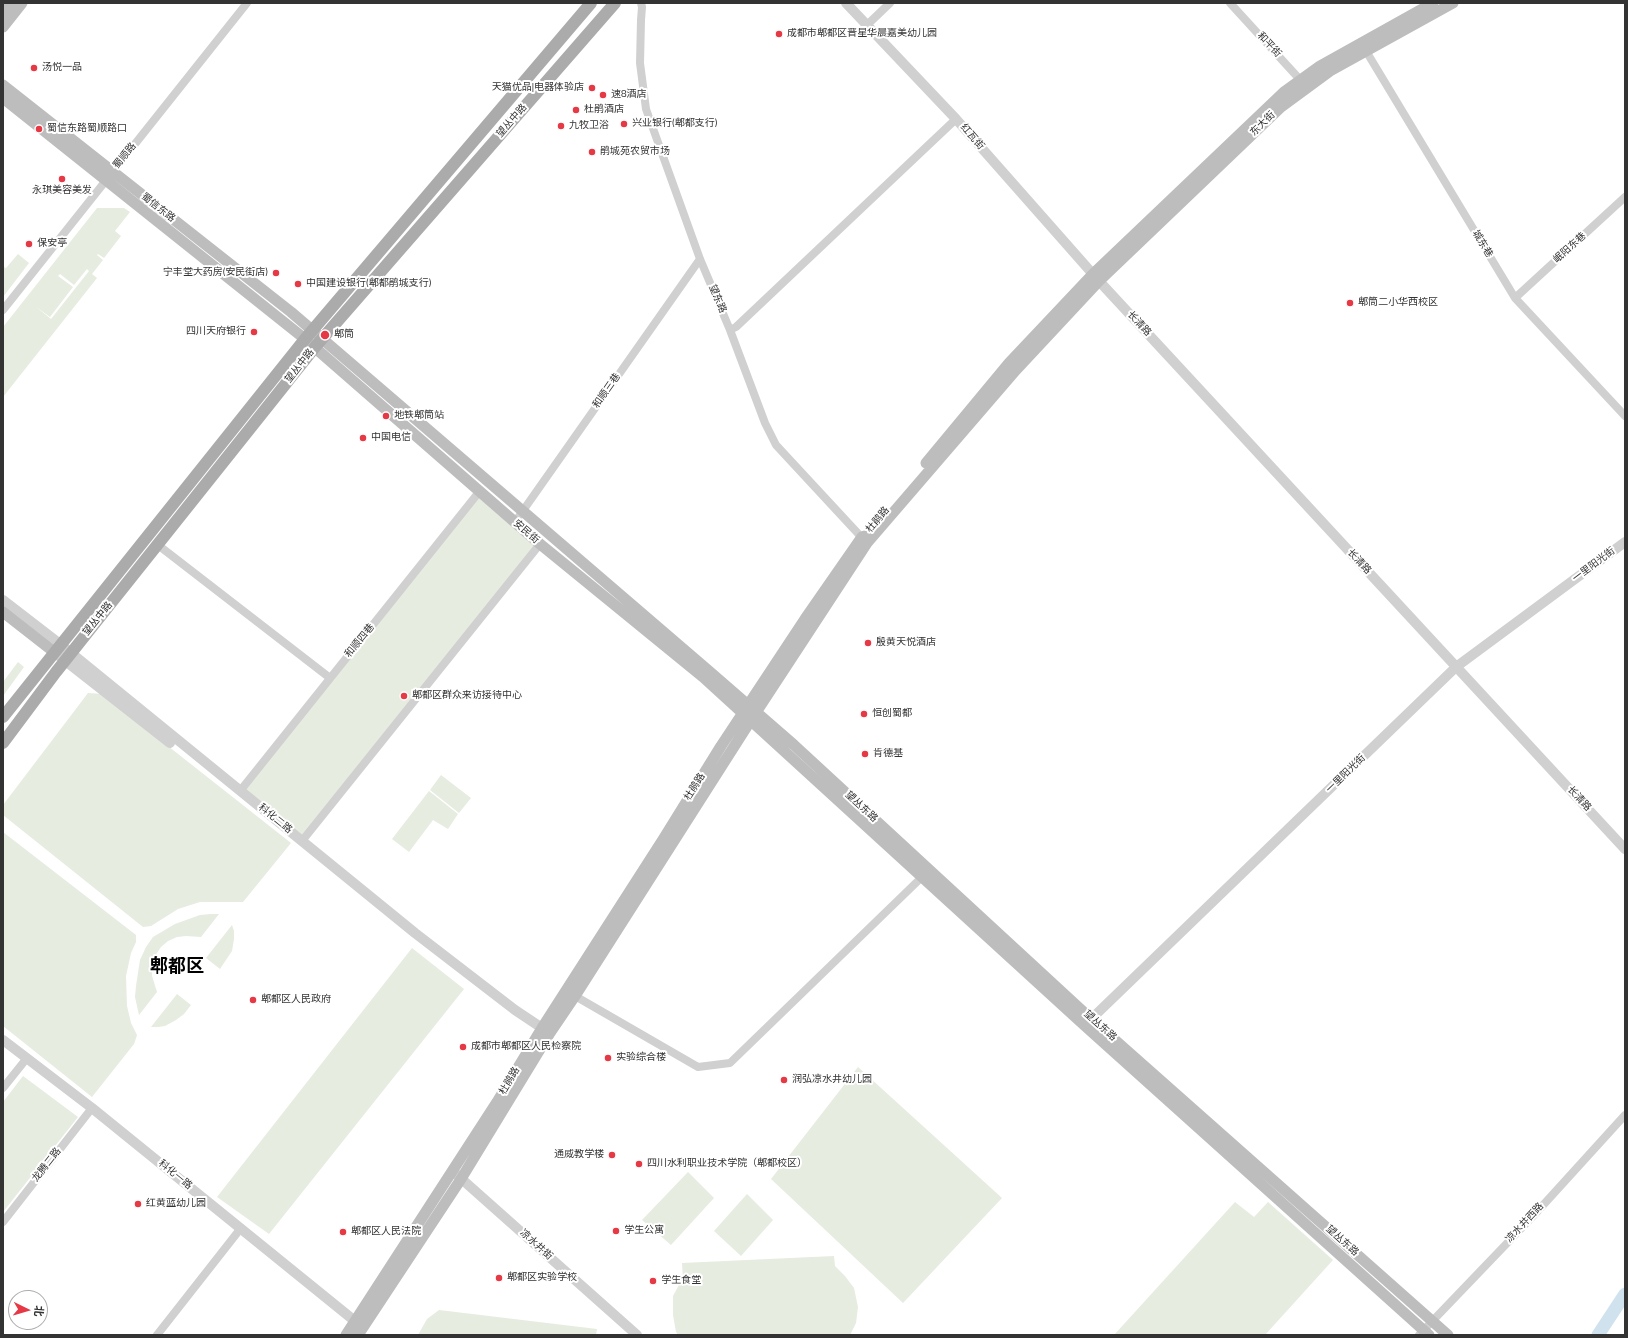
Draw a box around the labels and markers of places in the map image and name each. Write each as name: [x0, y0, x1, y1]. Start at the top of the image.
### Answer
place label: 成都市郫都区晋星华晨嘉美幼儿园: [787, 28, 937, 40]
marker: 成都市郫都区晋星华晨嘉美幼儿园: [774, 29, 784, 39]
place label: 汤悦一品: [42, 62, 82, 74]
marker: 汤悦一品: [29, 63, 39, 73]
place label: 天猫优品|电器体验店: [492, 82, 584, 94]
marker: 天猫优品|电器体验店: [587, 83, 597, 93]
place label: 速8酒店: [611, 89, 647, 101]
marker: 速8酒店: [598, 90, 608, 100]
place label: 杜鹃酒店: [584, 104, 624, 116]
marker: 杜鹃酒店: [571, 105, 581, 115]
place label: 兴业银行(郫都支行): [632, 118, 717, 130]
marker: 兴业银行(郫都支行): [619, 119, 629, 129]
place label: 九牧卫浴: [569, 120, 609, 132]
marker: 九牧卫浴: [556, 121, 566, 131]
place label: 蜀信东路蜀顺路口: [47, 123, 127, 135]
marker: 蜀信东路蜀顺路口: [34, 124, 44, 134]
place label: 鹃城苑农贸市场: [600, 146, 670, 158]
marker: 鹃城苑农贸市场: [587, 147, 597, 157]
marker: 永琪美容美发: [57, 174, 67, 184]
place label: 永琪美容美发: [32, 185, 92, 197]
place label: 保安亭: [37, 238, 67, 250]
marker: 保安亭: [24, 239, 34, 249]
place label: 宁丰堂大药房(安民街店): [163, 267, 268, 279]
marker: 宁丰堂大药房(安民街店): [271, 268, 281, 278]
place label: 中国建设银行(郫都鹃城支行): [306, 278, 431, 290]
marker: 中国建设银行(郫都鹃城支行): [293, 279, 303, 289]
place label: 郫筒二小华西校区: [1358, 297, 1438, 309]
marker: 郫筒二小华西校区: [1345, 298, 1355, 308]
place label: 四川天府银行: [186, 326, 246, 338]
marker: 四川天府银行: [249, 327, 259, 337]
marker: 郫筒: [319, 329, 331, 341]
place label: 郫筒: [334, 329, 354, 341]
place label: 地铁郫筒站: [394, 410, 444, 422]
marker: 地铁郫筒站: [381, 411, 391, 421]
place label: 中国电信: [371, 432, 411, 444]
marker: 中国电信: [358, 433, 368, 443]
place label: 殷黄天悦酒店: [876, 637, 936, 649]
marker: 殷黄天悦酒店: [863, 638, 873, 648]
place label: 郫都区群众来访接待中心: [412, 690, 522, 702]
marker: 郫都区群众来访接待中心: [399, 691, 409, 701]
place label: 恒创蜀都: [872, 708, 912, 720]
marker: 恒创蜀都: [859, 709, 869, 719]
place label: 肯德基: [873, 748, 903, 760]
marker: 肯德基: [860, 749, 870, 759]
place label: 郫都区人民政府: [261, 994, 331, 1006]
marker: 郫都区人民政府: [248, 995, 258, 1005]
place label: 成都市郫都区人民检察院: [471, 1041, 581, 1053]
marker: 成都市郫都区人民检察院: [458, 1042, 468, 1052]
place label: 实验综合楼: [616, 1052, 666, 1064]
marker: 实验综合楼: [603, 1053, 613, 1063]
place label: 润弘凉水井幼儿园: [792, 1074, 872, 1086]
marker: 润弘凉水井幼儿园: [779, 1075, 789, 1085]
place label: 通威教学楼: [554, 1149, 604, 1161]
marker: 通威教学楼: [607, 1150, 617, 1160]
place label: 四川水利职业技术学院（郫都校区）: [647, 1158, 807, 1170]
marker: 四川水利职业技术学院（郫都校区）: [634, 1159, 644, 1169]
place label: 红黄蓝幼儿园: [146, 1198, 206, 1210]
marker: 红黄蓝幼儿园: [133, 1199, 143, 1209]
place label: 学生公寓: [624, 1225, 664, 1237]
place label: 郫都区人民法院: [351, 1226, 421, 1238]
marker: 学生公寓: [611, 1226, 621, 1236]
marker: 郫都区人民法院: [338, 1227, 348, 1237]
place label: 郫都区实验学校: [507, 1272, 577, 1284]
marker: 郫都区实验学校: [494, 1273, 504, 1283]
place label: 学生食堂: [661, 1275, 701, 1287]
marker: 学生食堂: [648, 1276, 658, 1286]

